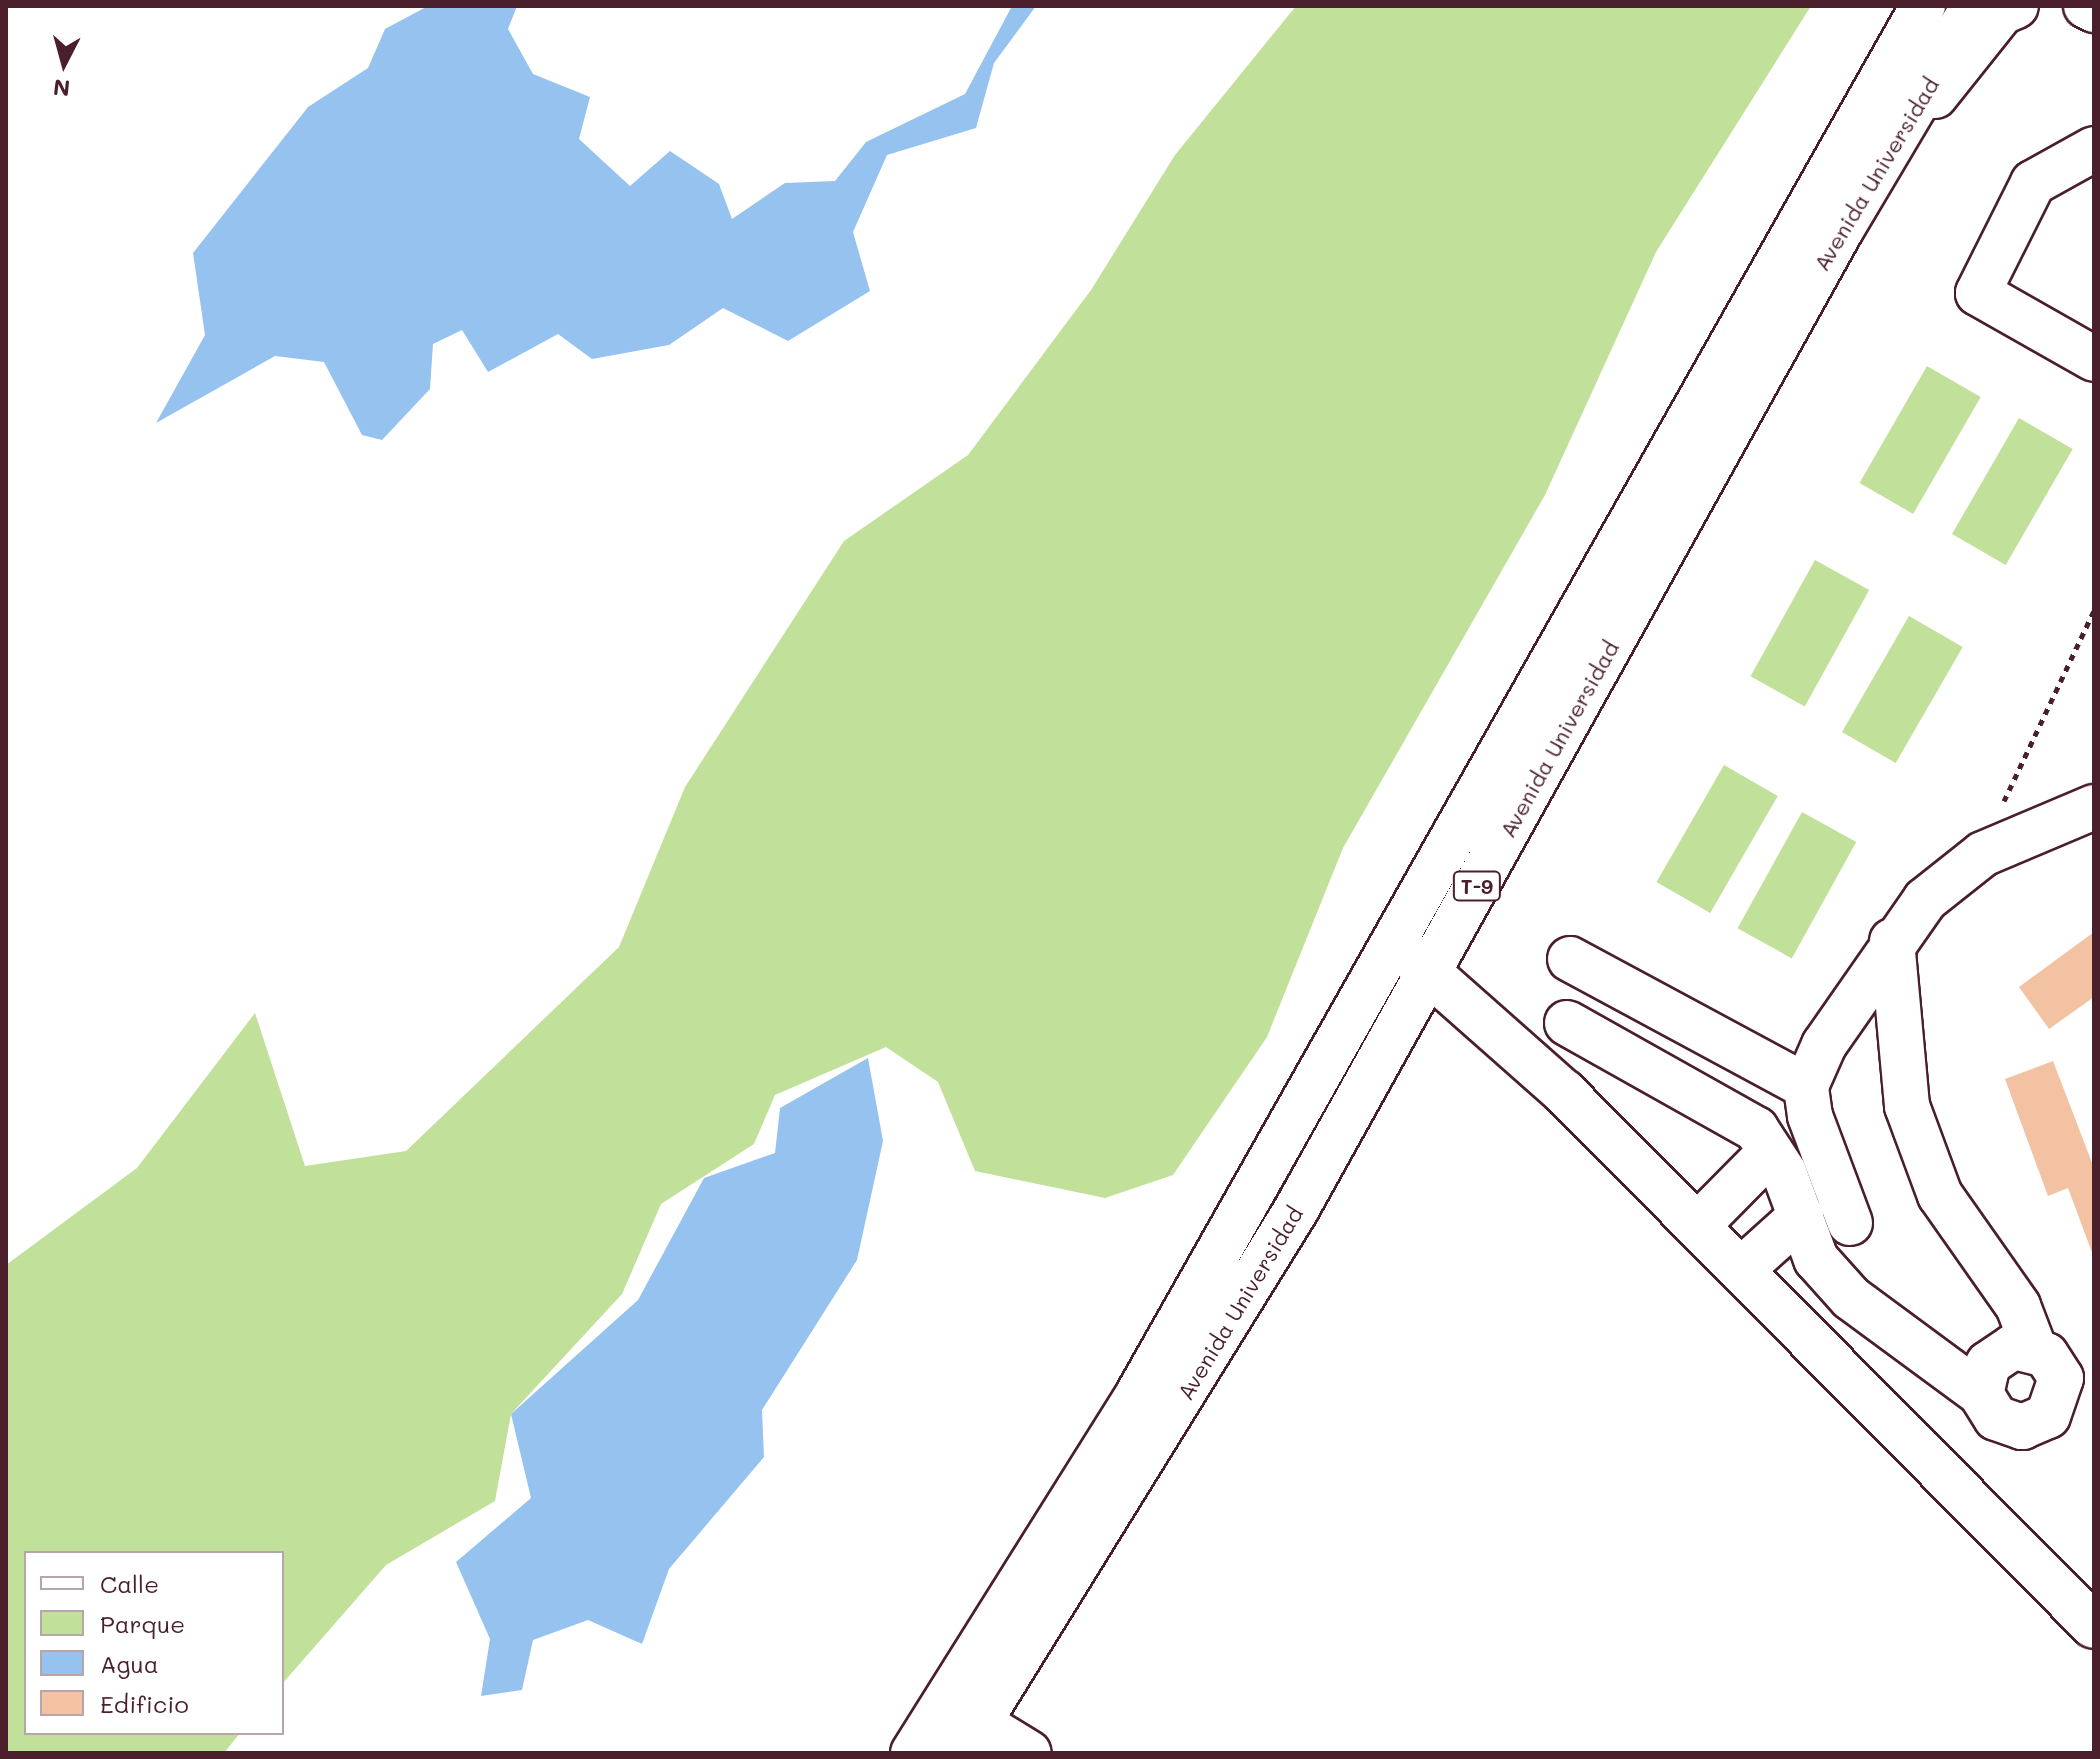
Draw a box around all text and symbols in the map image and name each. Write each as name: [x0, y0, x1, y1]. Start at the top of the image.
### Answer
north arrow: [24, 24, 104, 104]
text: N: [52, 73, 71, 104]
street label: Avenida Universidad: [1808, 73, 1944, 275]
street label: Avenida Universidad: [1494, 636, 1624, 842]
road number: T-9: [1451, 870, 1503, 902]
street label: Avenida Universidad: [1172, 1202, 1308, 1404]
legend: [24, 1551, 284, 1735]
text: Calle: [100, 1568, 159, 1599]
text: Parque: [100, 1608, 185, 1639]
text: Agua: [100, 1648, 159, 1679]
text: Edificio: [100, 1688, 189, 1719]

